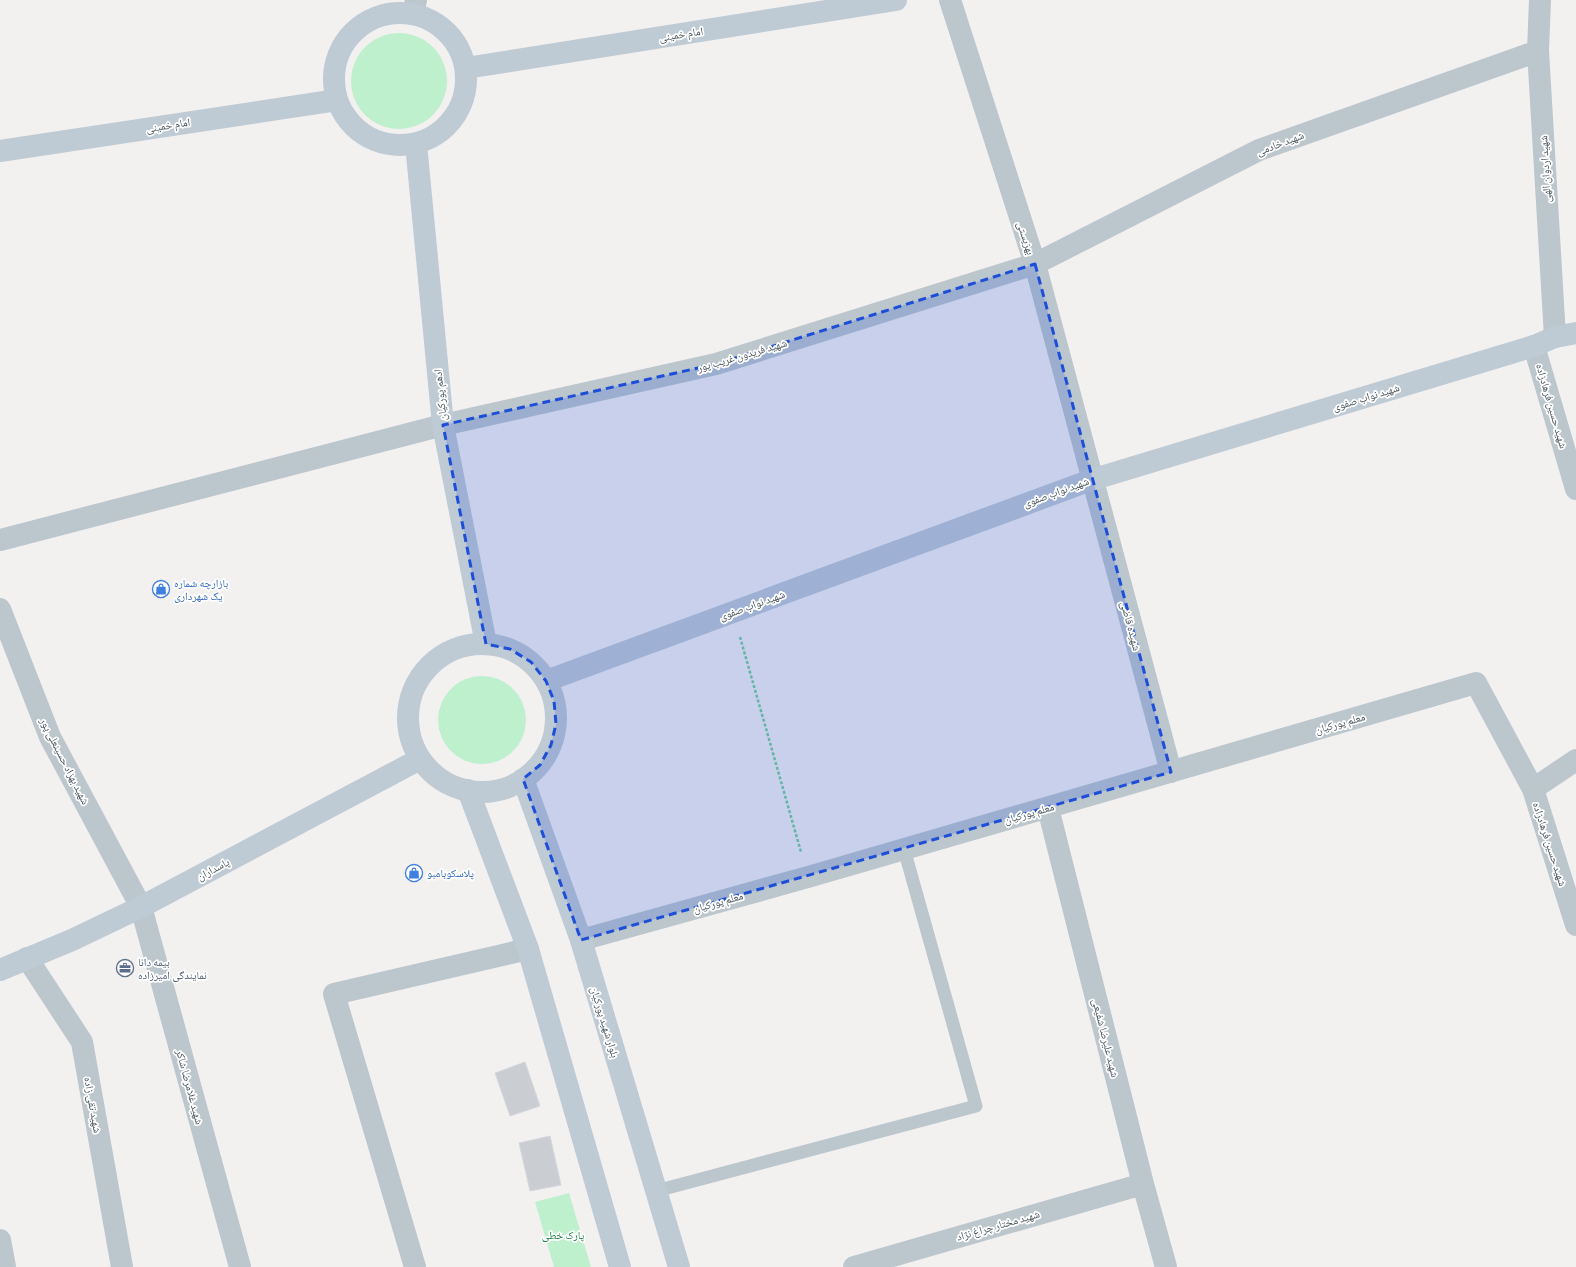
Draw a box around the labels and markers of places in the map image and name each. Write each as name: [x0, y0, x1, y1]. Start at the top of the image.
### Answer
place label: بازارچه شماره یک شهرداری: [174, 576, 228, 603]
shop icon: بازارچه شماره یک شهرداری: [151, 579, 171, 599]
shop icon: پلاسکوبامبو: [404, 863, 424, 883]
place label: پلاسکوبامبو: [427, 866, 474, 880]
place label: بیمه دانا نمایندگی امیرزاده: [138, 955, 207, 982]
office icon: بیمه دانا نمایندگی امیرزاده: [115, 958, 135, 978]

